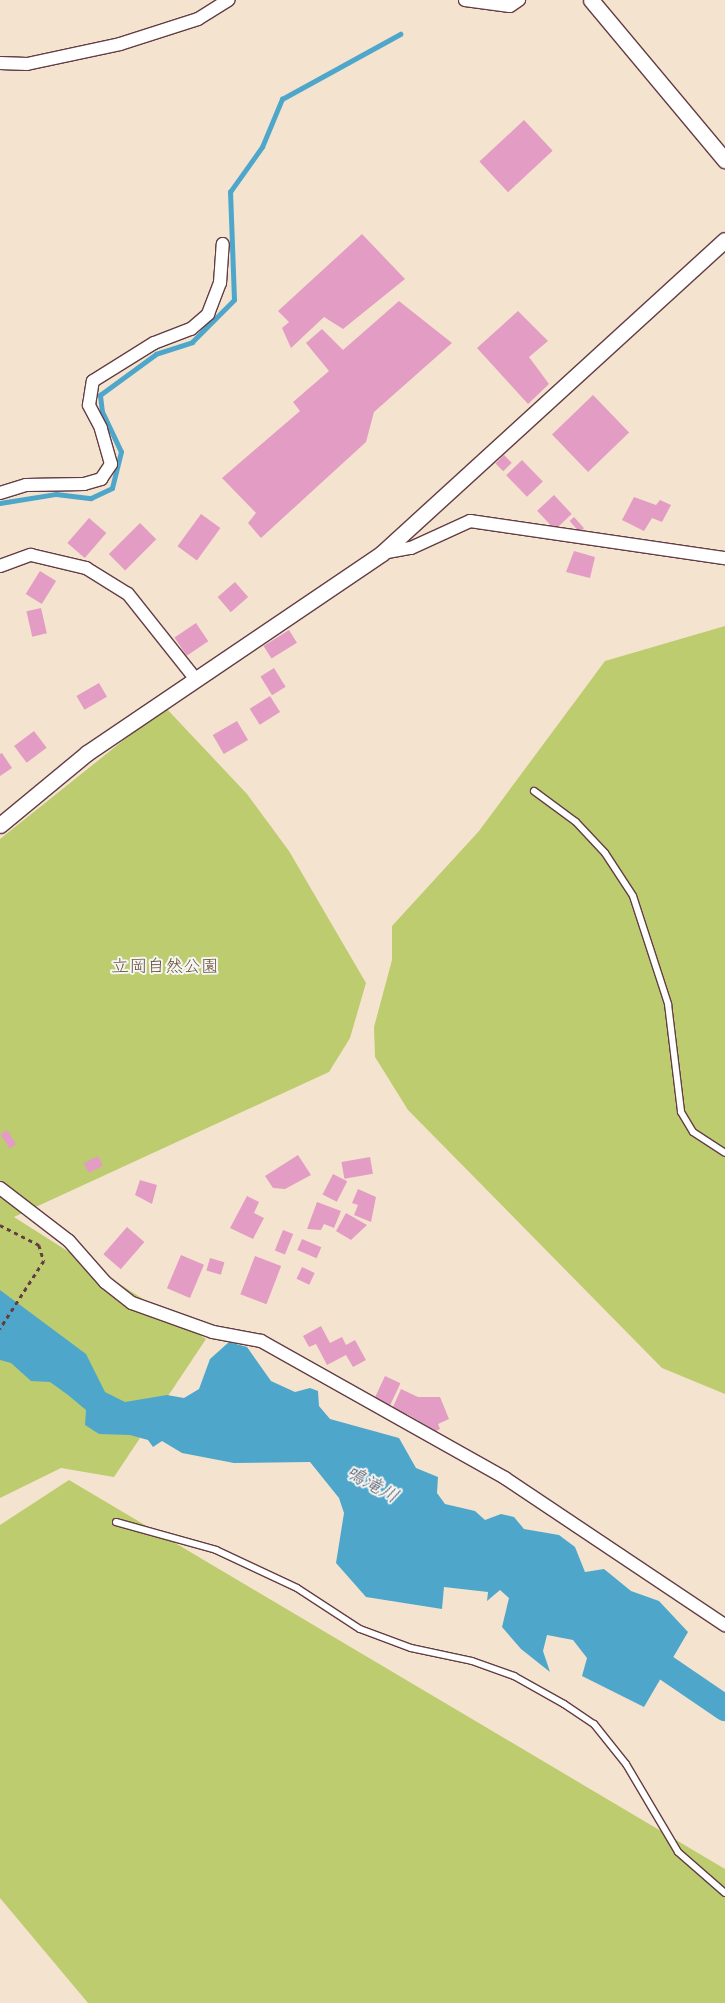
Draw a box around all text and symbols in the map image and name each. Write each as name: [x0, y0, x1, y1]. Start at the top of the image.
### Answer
park label: 立岡自然公園: [111, 956, 219, 978]
water label: 鳴滝川: [342, 1461, 402, 1509]

